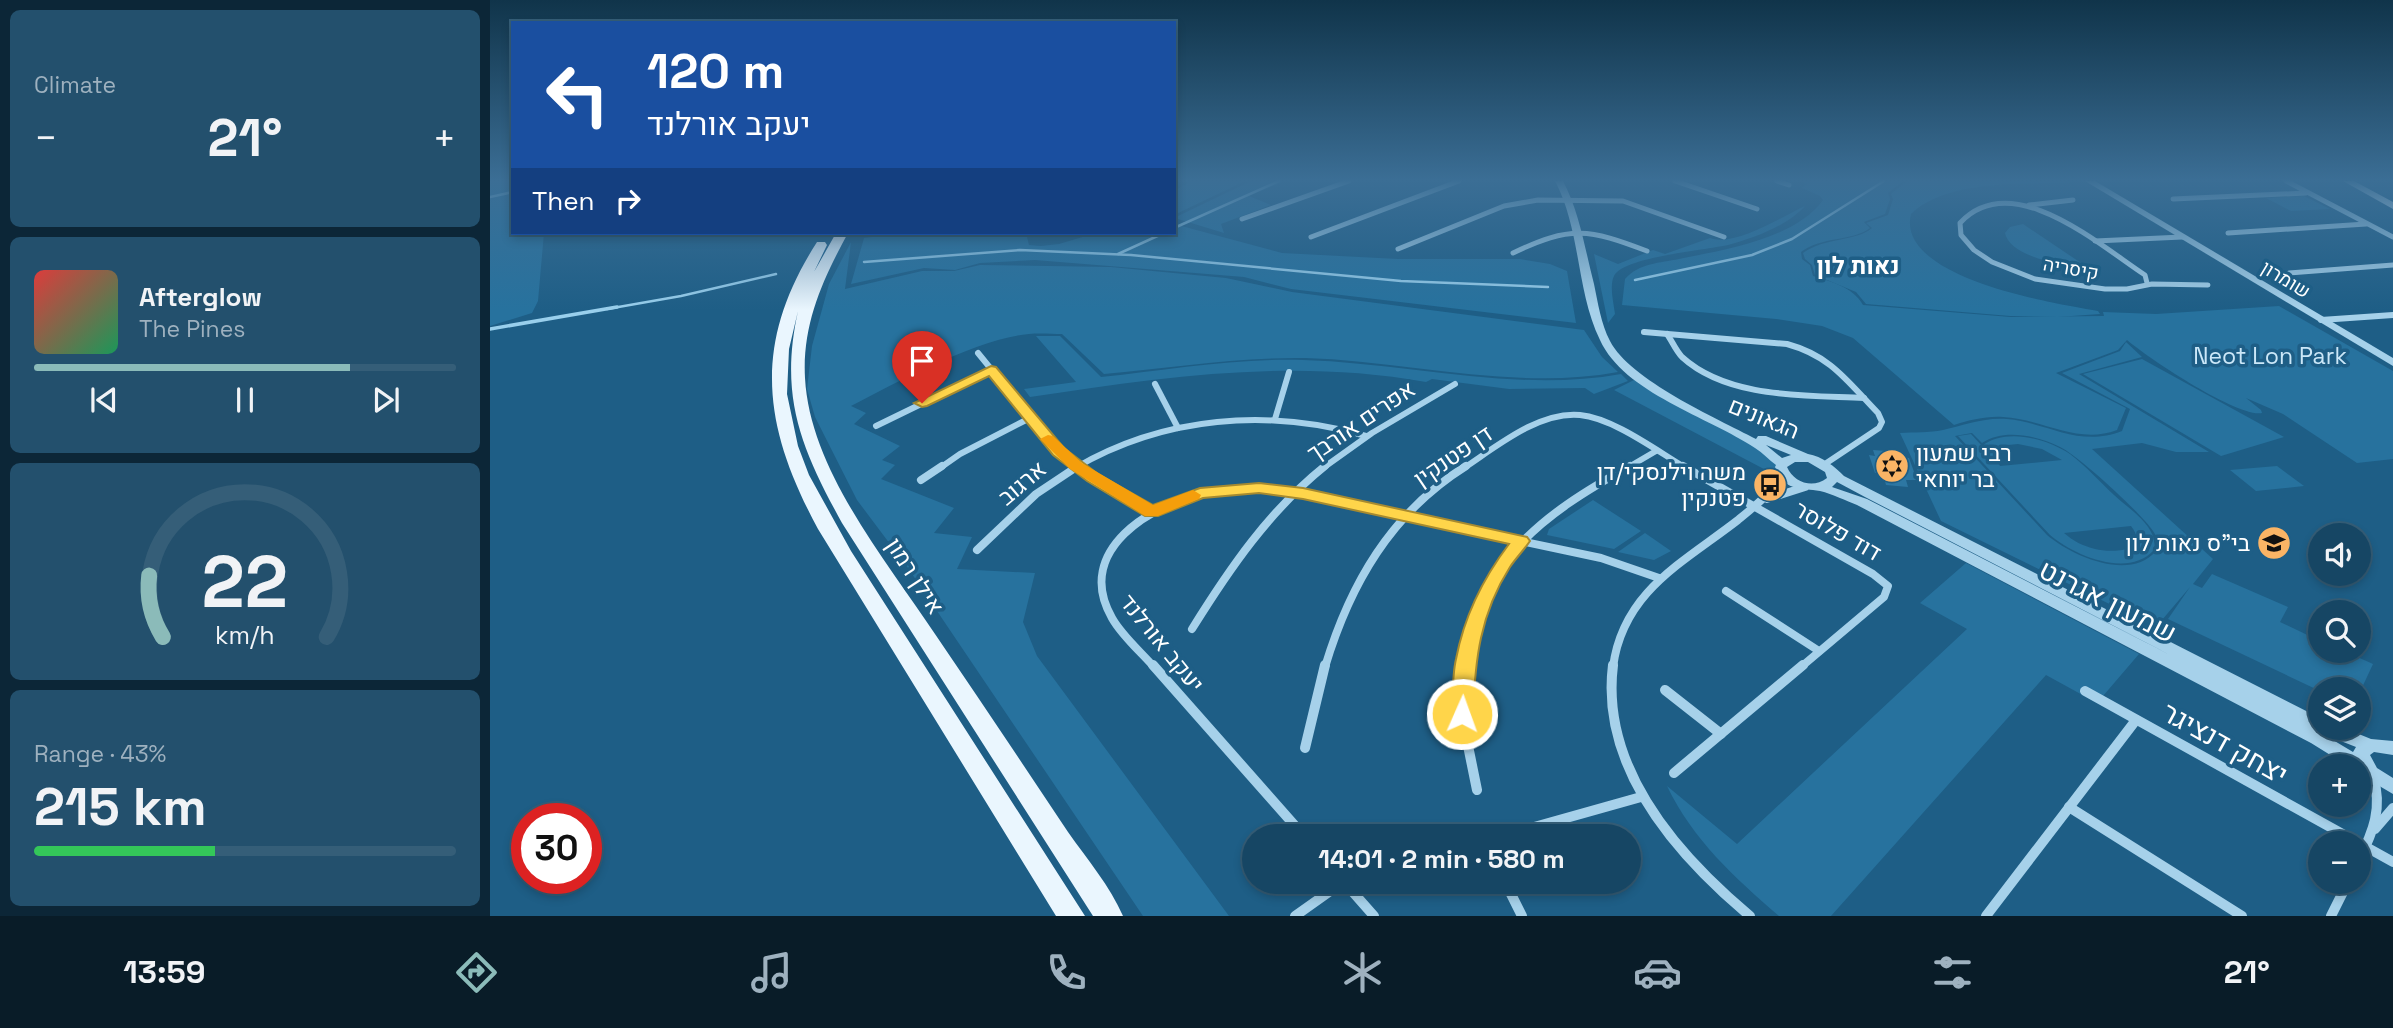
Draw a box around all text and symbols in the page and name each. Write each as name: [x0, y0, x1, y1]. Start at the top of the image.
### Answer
text: 120 m: [647, 40, 784, 102]
icon: left: [532, 49, 623, 140]
text: Climate: [34, 70, 116, 100]
text: יעקב אורלנד: [647, 104, 811, 144]
text: 21°: [208, 105, 282, 171]
text: −: [34, 114, 58, 162]
text: +: [432, 114, 456, 162]
icon: right: [609, 182, 647, 220]
text: Then: [532, 184, 595, 218]
district label: נאות לון: [1816, 250, 1900, 281]
street label: קיסריה: [2041, 251, 2101, 286]
street label: שומרון: [2257, 255, 2315, 304]
text: Afterglow: [139, 280, 262, 314]
text: The Pines: [139, 314, 245, 344]
pin: [892, 331, 952, 403]
park label: Neot Lon Park: [2193, 341, 2347, 371]
icon: arrive: [903, 342, 941, 380]
street label: אפרים אורבך: [1301, 374, 1421, 468]
icon: previous: [85, 381, 123, 419]
icon: pause: [226, 381, 264, 419]
icon: next: [367, 381, 405, 419]
street label: הגאונים: [1724, 390, 1804, 446]
street label: דן פטנקין: [1408, 419, 1498, 493]
place label: רבי שמעון בר יוחאי: [1916, 438, 2012, 494]
synagogue icon: רבי שמעון בר יוחאי: [1873, 447, 1911, 485]
street label: ארגוב: [992, 454, 1052, 512]
place label: משה וילנסקי/דן פטנקין: [1597, 457, 1746, 513]
bus stop icon: משה וילנסקי/דן פטנקין: [1751, 466, 1789, 504]
street label: דוד פלוסר: [1789, 494, 1887, 568]
map controls: [2308, 523, 2371, 894]
button: sound: [2308, 523, 2371, 586]
school or university icon: בי"ס נאות לון: [2255, 524, 2293, 562]
place label: בי"ס נאות לון: [2125, 528, 2250, 558]
street label: אילן רמון: [879, 532, 951, 620]
text: 22: [202, 536, 288, 629]
street label: שמעון אגרנט: [2033, 551, 2183, 651]
street label: יעקב אורלנד: [1113, 588, 1211, 698]
button: search: [2308, 600, 2371, 663]
text: km/h: [215, 619, 275, 651]
position arrow: [1425, 677, 1499, 751]
button: layers: [2308, 677, 2371, 740]
street label: יצחק דנציגר: [2156, 694, 2294, 792]
text: Range · 43%: [34, 739, 166, 769]
button: +: [2308, 754, 2371, 817]
text: 215 km: [34, 774, 207, 840]
speed limit sign: 30: [511, 803, 602, 894]
button: −: [2308, 831, 2371, 894]
text: 14:01 · 2 min · 580 m: [1318, 842, 1565, 876]
icon: directions: [452, 948, 501, 997]
icon: music: [747, 948, 796, 997]
icon: phone: [1042, 948, 1091, 997]
icon: climate: [1338, 948, 1387, 997]
icon: car: [1633, 948, 1682, 997]
icon: filters: [1928, 948, 1977, 997]
text: 13:59: [123, 952, 206, 992]
text: 21°: [2224, 952, 2270, 992]

